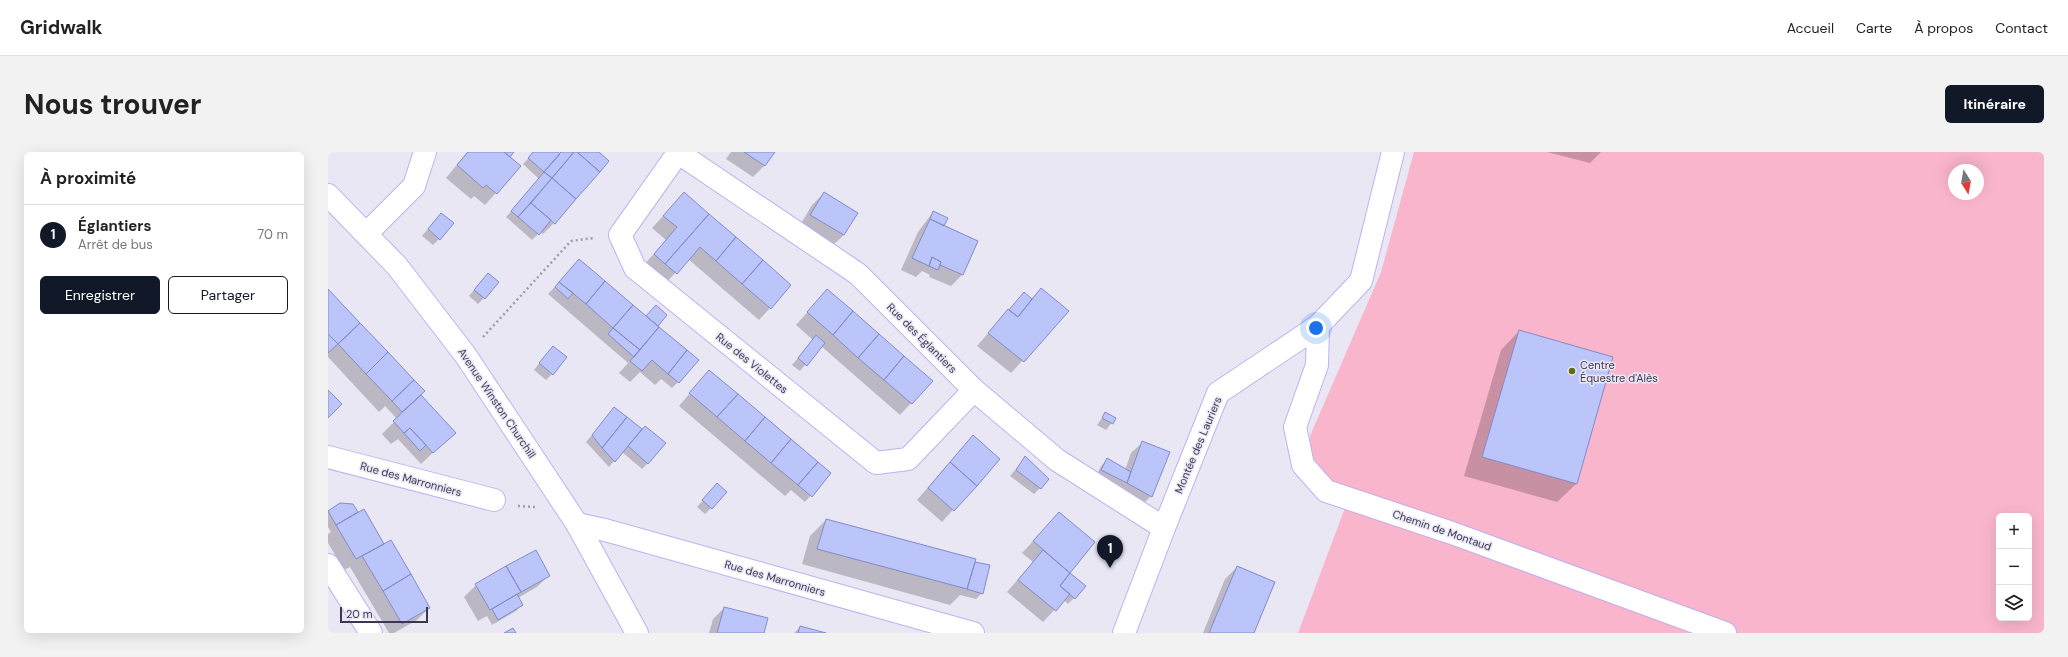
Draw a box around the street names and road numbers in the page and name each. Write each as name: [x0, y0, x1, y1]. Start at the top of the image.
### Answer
street label: Rue des Églantiers: [884, 300, 960, 376]
street label: Rue des Violettes: [713, 330, 791, 396]
street label: Avenue Winston Churchill: [455, 345, 539, 461]
street label: Montée des Lauriers: [1171, 394, 1225, 496]
street label: Rue des Marronniers: [359, 459, 463, 499]
street label: Chemin de Montaud: [1391, 506, 1493, 554]
street label: Rue des Marronniers: [723, 557, 827, 599]

